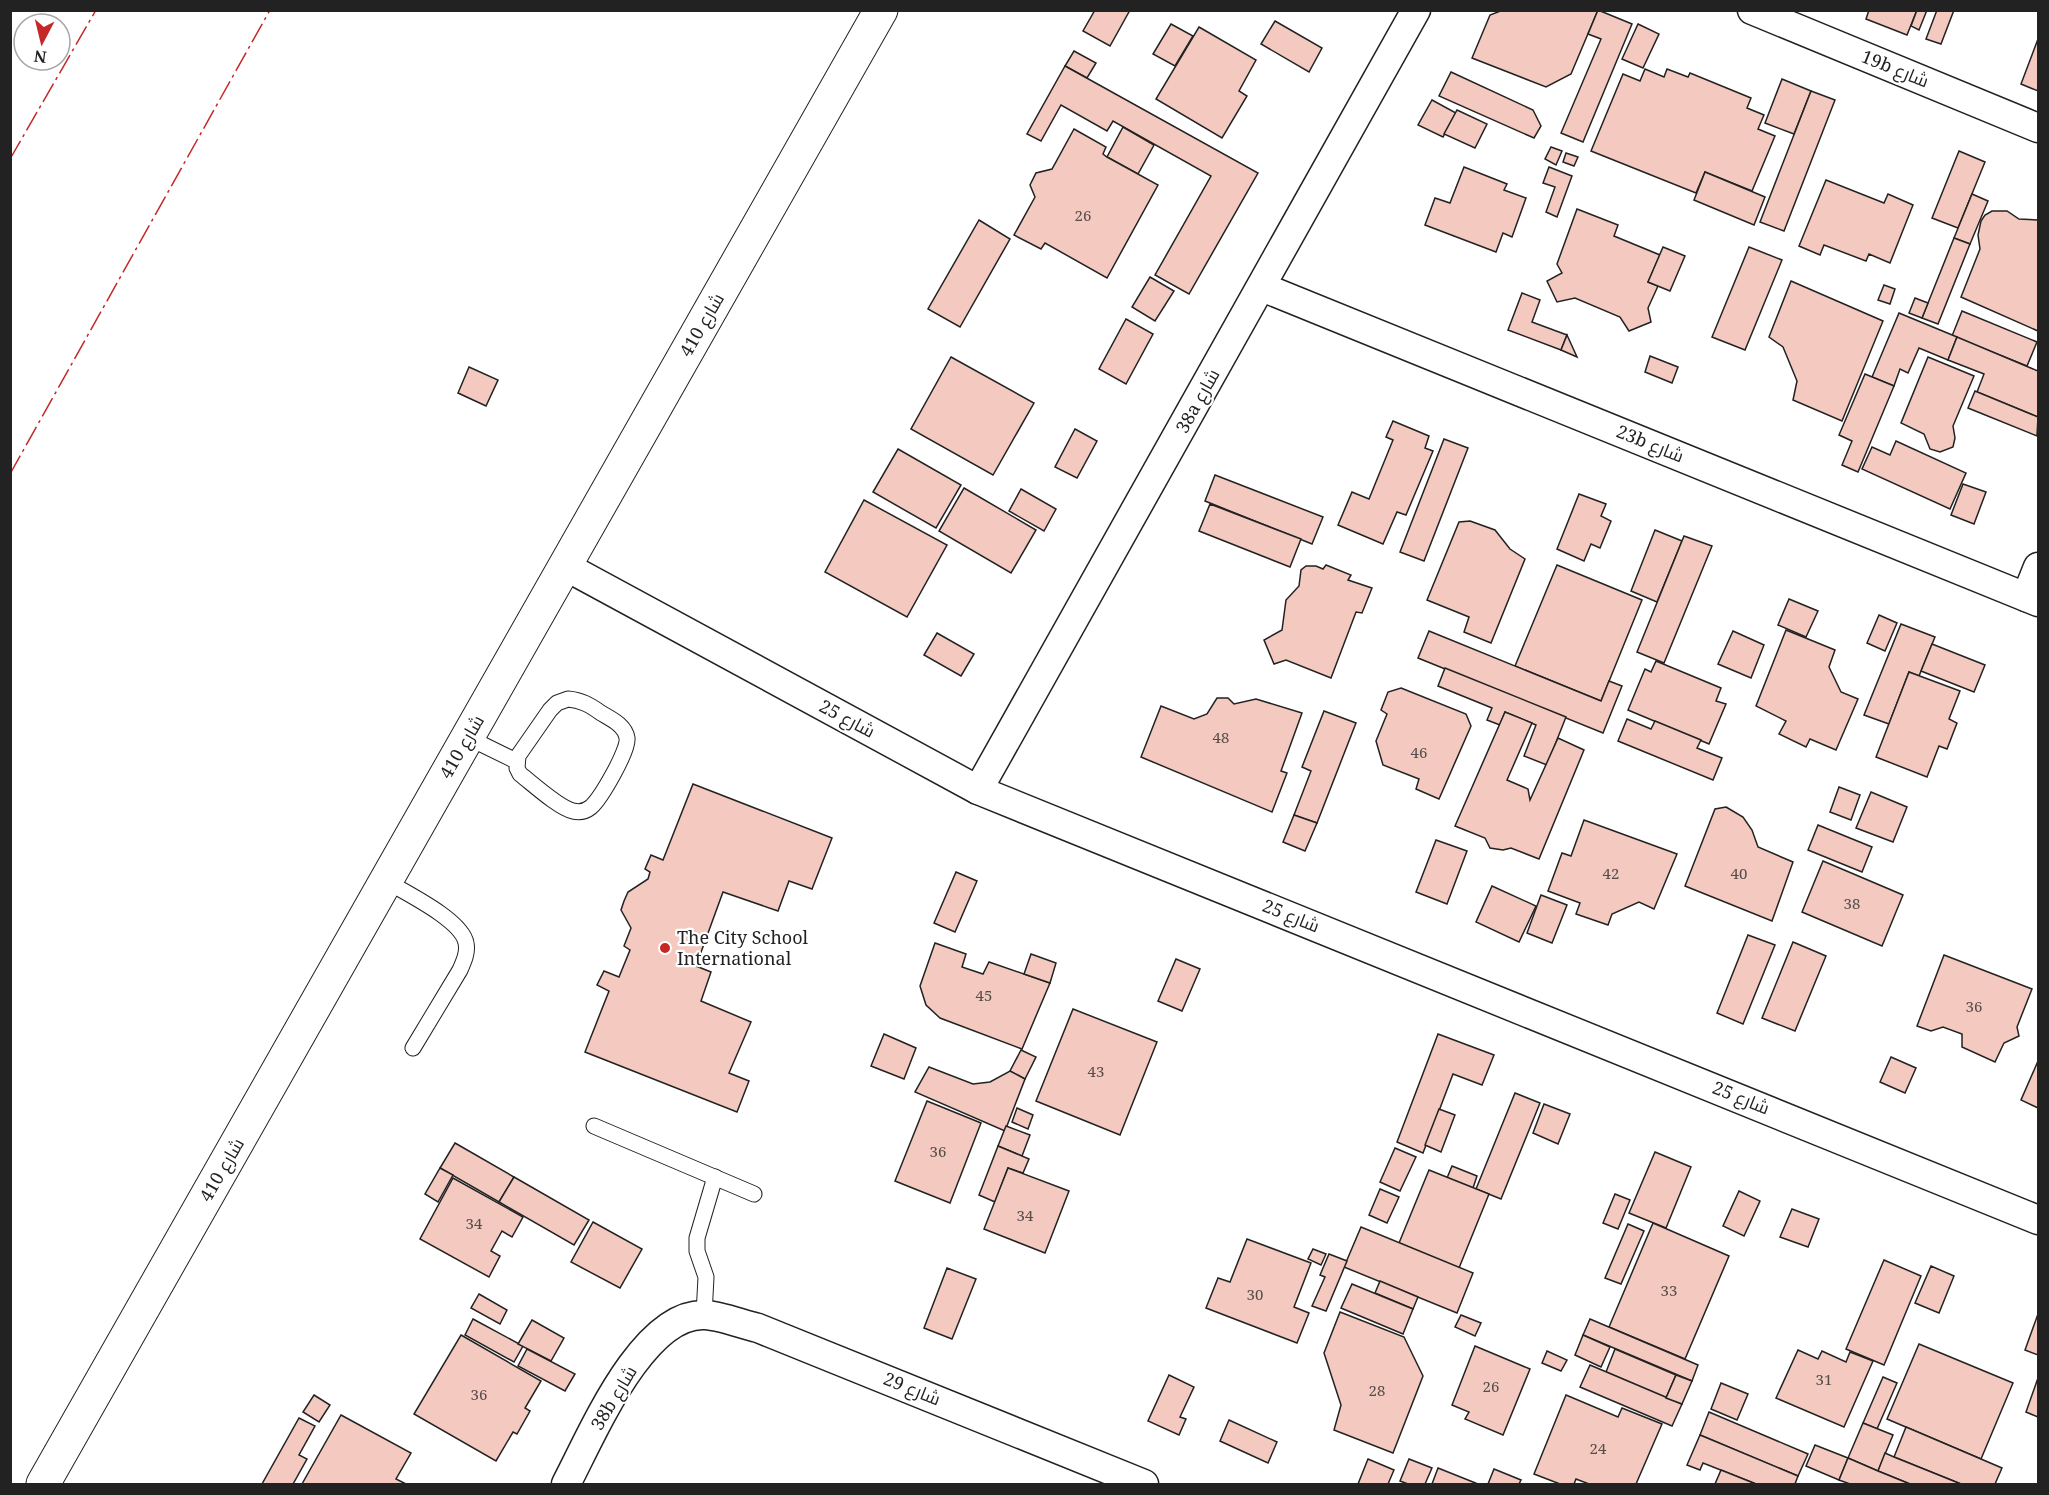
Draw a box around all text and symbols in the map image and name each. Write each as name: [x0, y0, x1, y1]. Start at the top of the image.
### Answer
north arrow: [12, 12, 72, 72]
street label: 19b شارع: [1858, 44, 1933, 93]
text: N: [32, 45, 48, 69]
house number: 26: [1075, 205, 1091, 225]
street label: شارع 410: [673, 288, 730, 361]
street label: 38a شارع: [1170, 364, 1225, 437]
street label: 23b شارع: [1613, 419, 1688, 468]
street label: شارع 25: [815, 694, 879, 744]
street label: شارع 410: [433, 710, 490, 783]
house number: 48: [1213, 727, 1229, 747]
house number: 46: [1411, 742, 1427, 762]
house number: 42: [1603, 863, 1619, 883]
house number: 40: [1731, 863, 1747, 883]
street label: شارع 25: [1259, 893, 1324, 938]
house number: 38: [1844, 893, 1860, 913]
place label: The City School International: [677, 925, 809, 970]
marker: The City School International: [658, 941, 672, 955]
house number: 45: [976, 985, 992, 1005]
house number: 36: [1966, 996, 1982, 1016]
house number: 43: [1088, 1061, 1104, 1081]
street label: شارع 25: [1709, 1075, 1774, 1120]
street label: شارع 410: [193, 1133, 250, 1206]
house number: 36: [930, 1141, 946, 1161]
house number: 34: [1017, 1205, 1034, 1225]
house number: 34: [466, 1213, 483, 1233]
house number: 33: [1661, 1280, 1677, 1300]
house number: 30: [1247, 1284, 1263, 1304]
street label: 38b شارع: [585, 1361, 643, 1434]
street label: شارع 29: [880, 1366, 945, 1411]
house number: 31: [1816, 1369, 1832, 1389]
house number: 26: [1483, 1376, 1499, 1396]
house number: 28: [1369, 1380, 1385, 1400]
house number: 36: [471, 1384, 487, 1404]
house number: 24: [1590, 1438, 1607, 1458]

